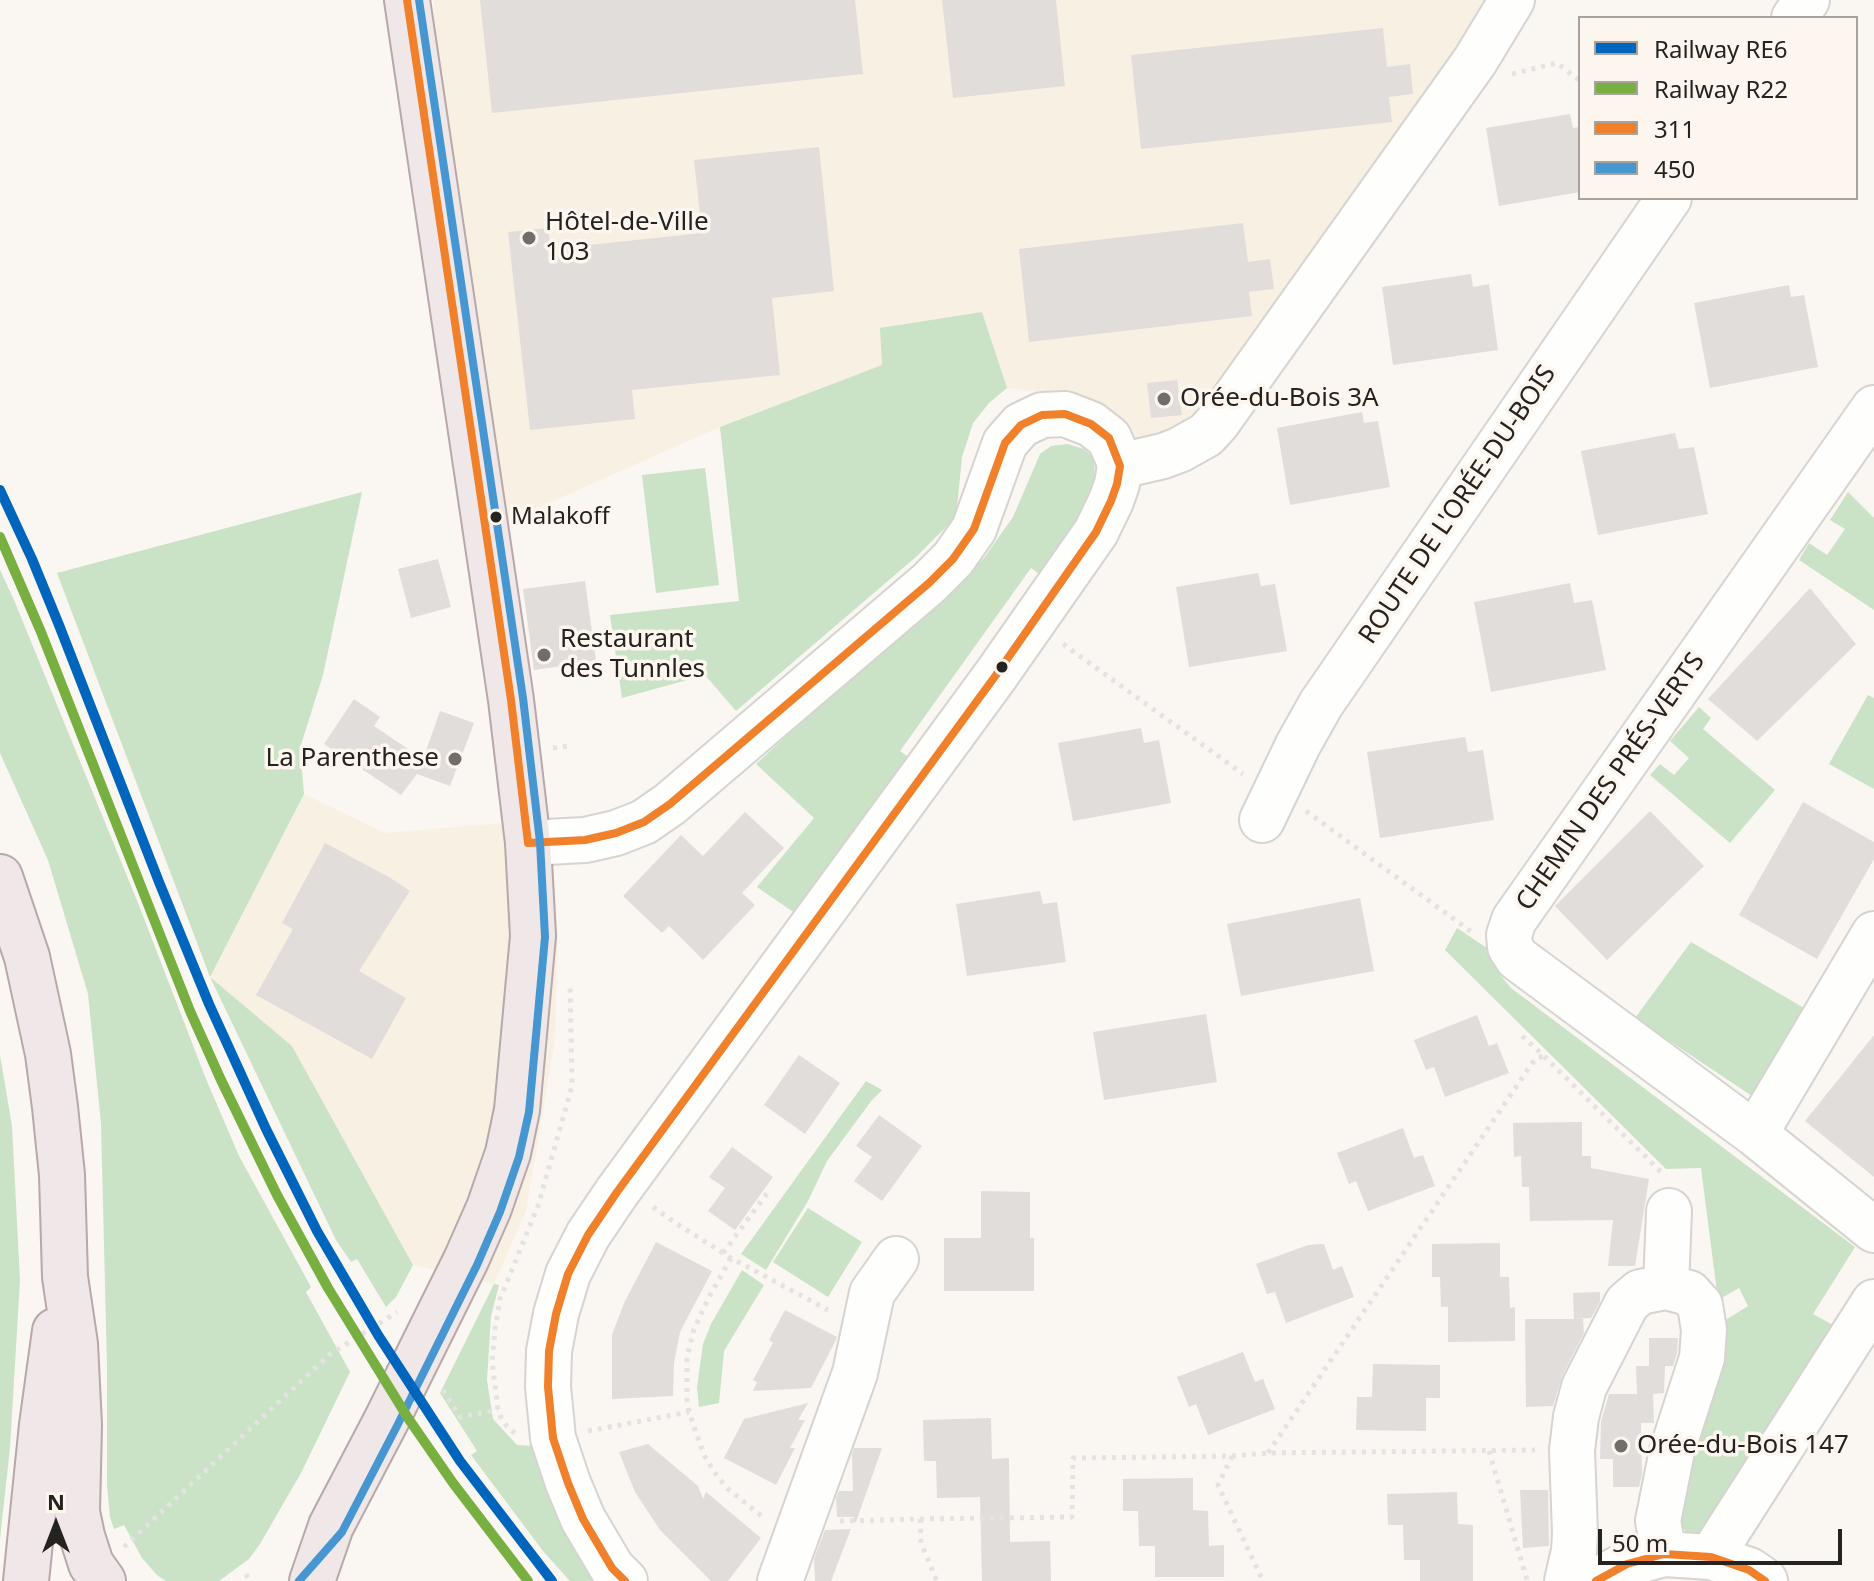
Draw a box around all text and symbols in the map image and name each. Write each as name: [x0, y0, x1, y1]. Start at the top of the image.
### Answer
legend: [1578, 16, 1858, 200]
text: Railway RE6: [1654, 32, 1788, 65]
text: Railway R22: [1654, 72, 1788, 105]
text: 311: [1654, 112, 1695, 145]
text: 450: [1654, 152, 1695, 185]
place label: Hôtel-de-Ville 103: [545, 207, 709, 268]
marker: Hôtel-de-Ville 103: [520, 229, 538, 247]
street label: ROUTE DE L'ORÉE-DU-BOIS: [1353, 360, 1563, 650]
place label: Orée-du-Bois 3A: [1180, 383, 1379, 415]
marker: Orée-du-Bois 3A: [1155, 390, 1173, 408]
place label: Malakoff: [511, 503, 610, 531]
marker: Malakoff: [488, 509, 504, 525]
place label: Restaurant des Tunnles: [560, 624, 705, 686]
marker: Restaurant des Tunnles: [535, 646, 553, 664]
street label: CHEMIN DES PRÉS-VERTS: [1510, 647, 1712, 917]
unlabelled marker: [994, 659, 1010, 675]
place label: La Parenthese: [266, 743, 439, 775]
marker: La Parenthese: [446, 750, 464, 768]
place label: Orée-du-Bois 147: [1637, 1430, 1849, 1462]
marker: Orée-du-Bois 147: [1612, 1437, 1630, 1455]
north arrow: [16, 1485, 96, 1565]
text: N: [47, 1486, 65, 1516]
scale bar: [1602, 1513, 1846, 1563]
text: 50 m: [1612, 1526, 1668, 1559]

